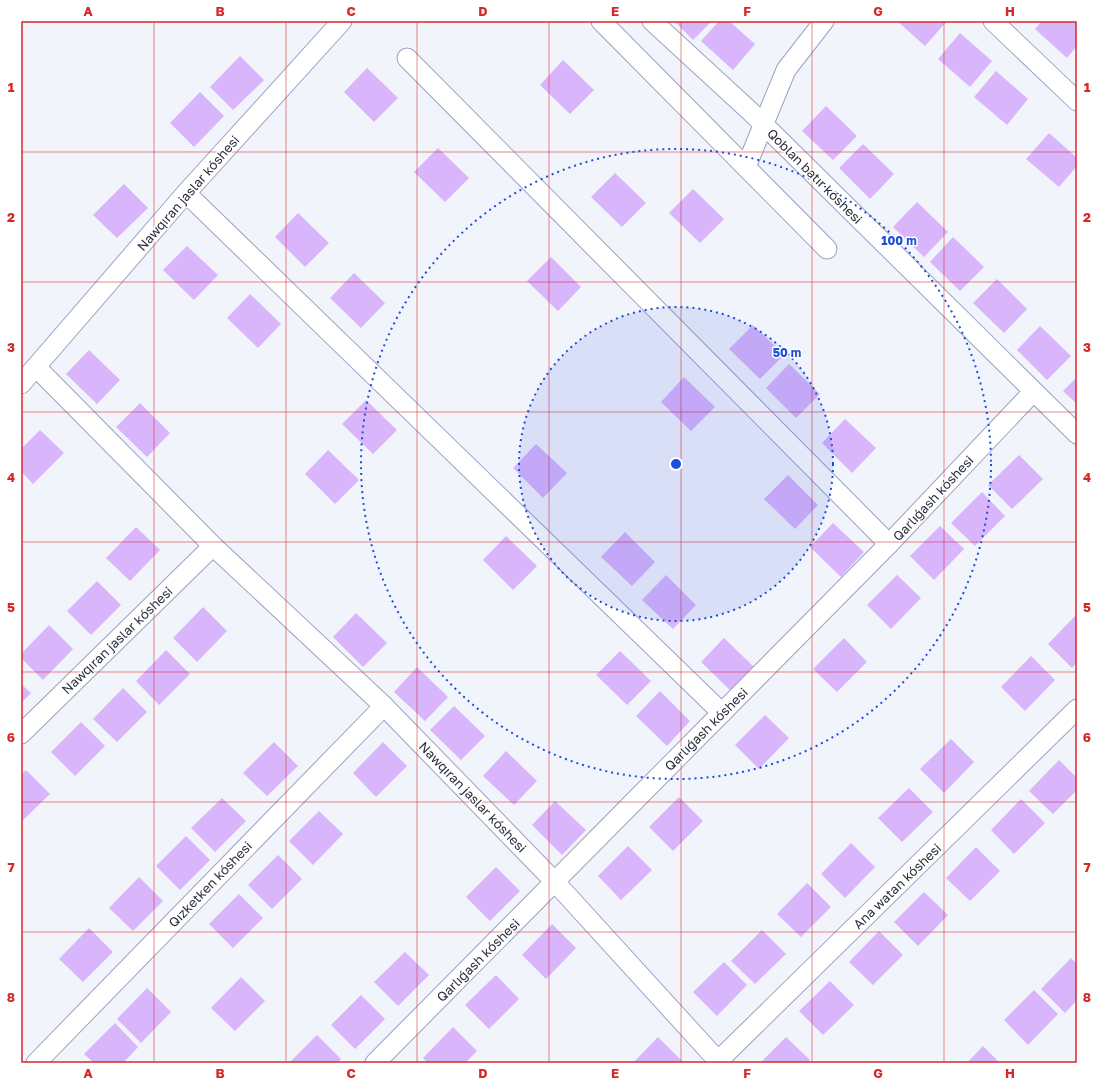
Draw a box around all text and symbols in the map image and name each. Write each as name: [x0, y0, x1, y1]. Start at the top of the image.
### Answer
text: A: [83, 3, 93, 19]
text: B: [215, 3, 225, 19]
text: C: [346, 3, 356, 19]
text: D: [478, 3, 488, 19]
text: E: [611, 3, 619, 19]
text: F: [743, 3, 751, 19]
text: G: [873, 3, 883, 19]
text: H: [1005, 3, 1015, 19]
text: 1: [8, 79, 15, 95]
text: 1: [1084, 79, 1091, 95]
street label: Qoblan batır kóshesi: [764, 125, 866, 227]
street label: Nawqıran jaslar kóshesi: [134, 132, 242, 254]
text: 2: [7, 209, 15, 225]
text: 2: [1083, 209, 1091, 225]
text: 100 m: [881, 233, 917, 248]
text: 3: [7, 339, 15, 355]
text: 3: [1083, 339, 1091, 355]
text: 50 m: [773, 345, 801, 360]
street label: Qarlıǵash kóshesi: [889, 452, 977, 544]
centre of rings: [669, 457, 683, 471]
text: 4: [7, 469, 15, 485]
text: 4: [1083, 469, 1091, 485]
street label: Nawqıran jaslar kóshesi: [58, 583, 176, 697]
text: 5: [7, 599, 15, 615]
text: 5: [1083, 599, 1091, 615]
street label: Qarlıǵash kóshesi: [661, 684, 751, 774]
text: 6: [7, 729, 15, 745]
text: 6: [1083, 729, 1091, 745]
street label: Nawqıran jaslar kóshesi: [416, 738, 530, 856]
street label: Qızketken kóshesi: [165, 838, 255, 930]
street label: Ana watan kóshesi: [850, 840, 944, 932]
text: 7: [7, 859, 15, 875]
text: 7: [1083, 859, 1091, 875]
street label: Qarlıǵash kóshesi: [433, 915, 523, 1005]
text: 8: [7, 989, 15, 1005]
text: 8: [1083, 989, 1091, 1005]
text: A: [83, 1065, 93, 1081]
text: B: [215, 1065, 225, 1081]
text: C: [346, 1065, 356, 1081]
text: D: [478, 1065, 488, 1081]
text: E: [611, 1065, 619, 1081]
text: F: [743, 1065, 751, 1081]
text: G: [873, 1065, 883, 1081]
text: H: [1005, 1065, 1015, 1081]

